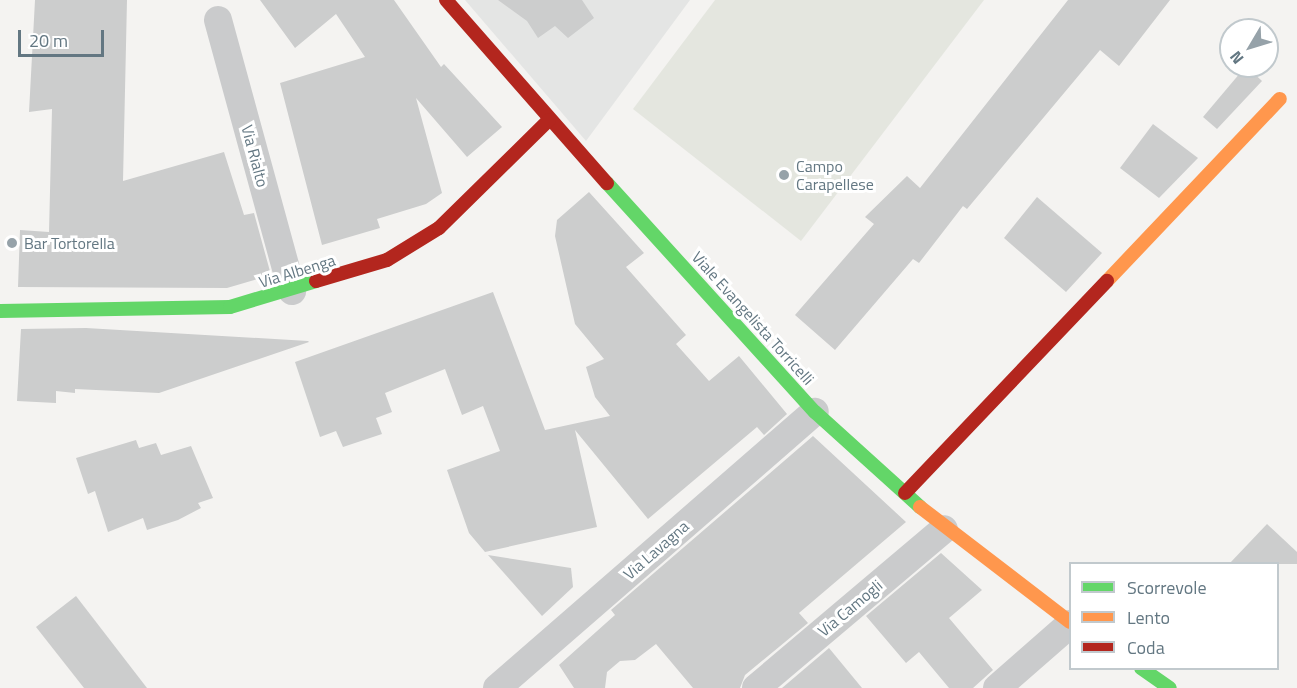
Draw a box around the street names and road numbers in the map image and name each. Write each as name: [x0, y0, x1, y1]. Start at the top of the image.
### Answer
street label: Via Rialto: [238, 123, 272, 189]
street label: Viale Evangelista Torricelli: [688, 247, 818, 389]
street label: Via Albenga: [256, 250, 338, 292]
street label: Via Lavagna: [619, 516, 693, 584]
street label: Via Camogli: [814, 575, 886, 641]

